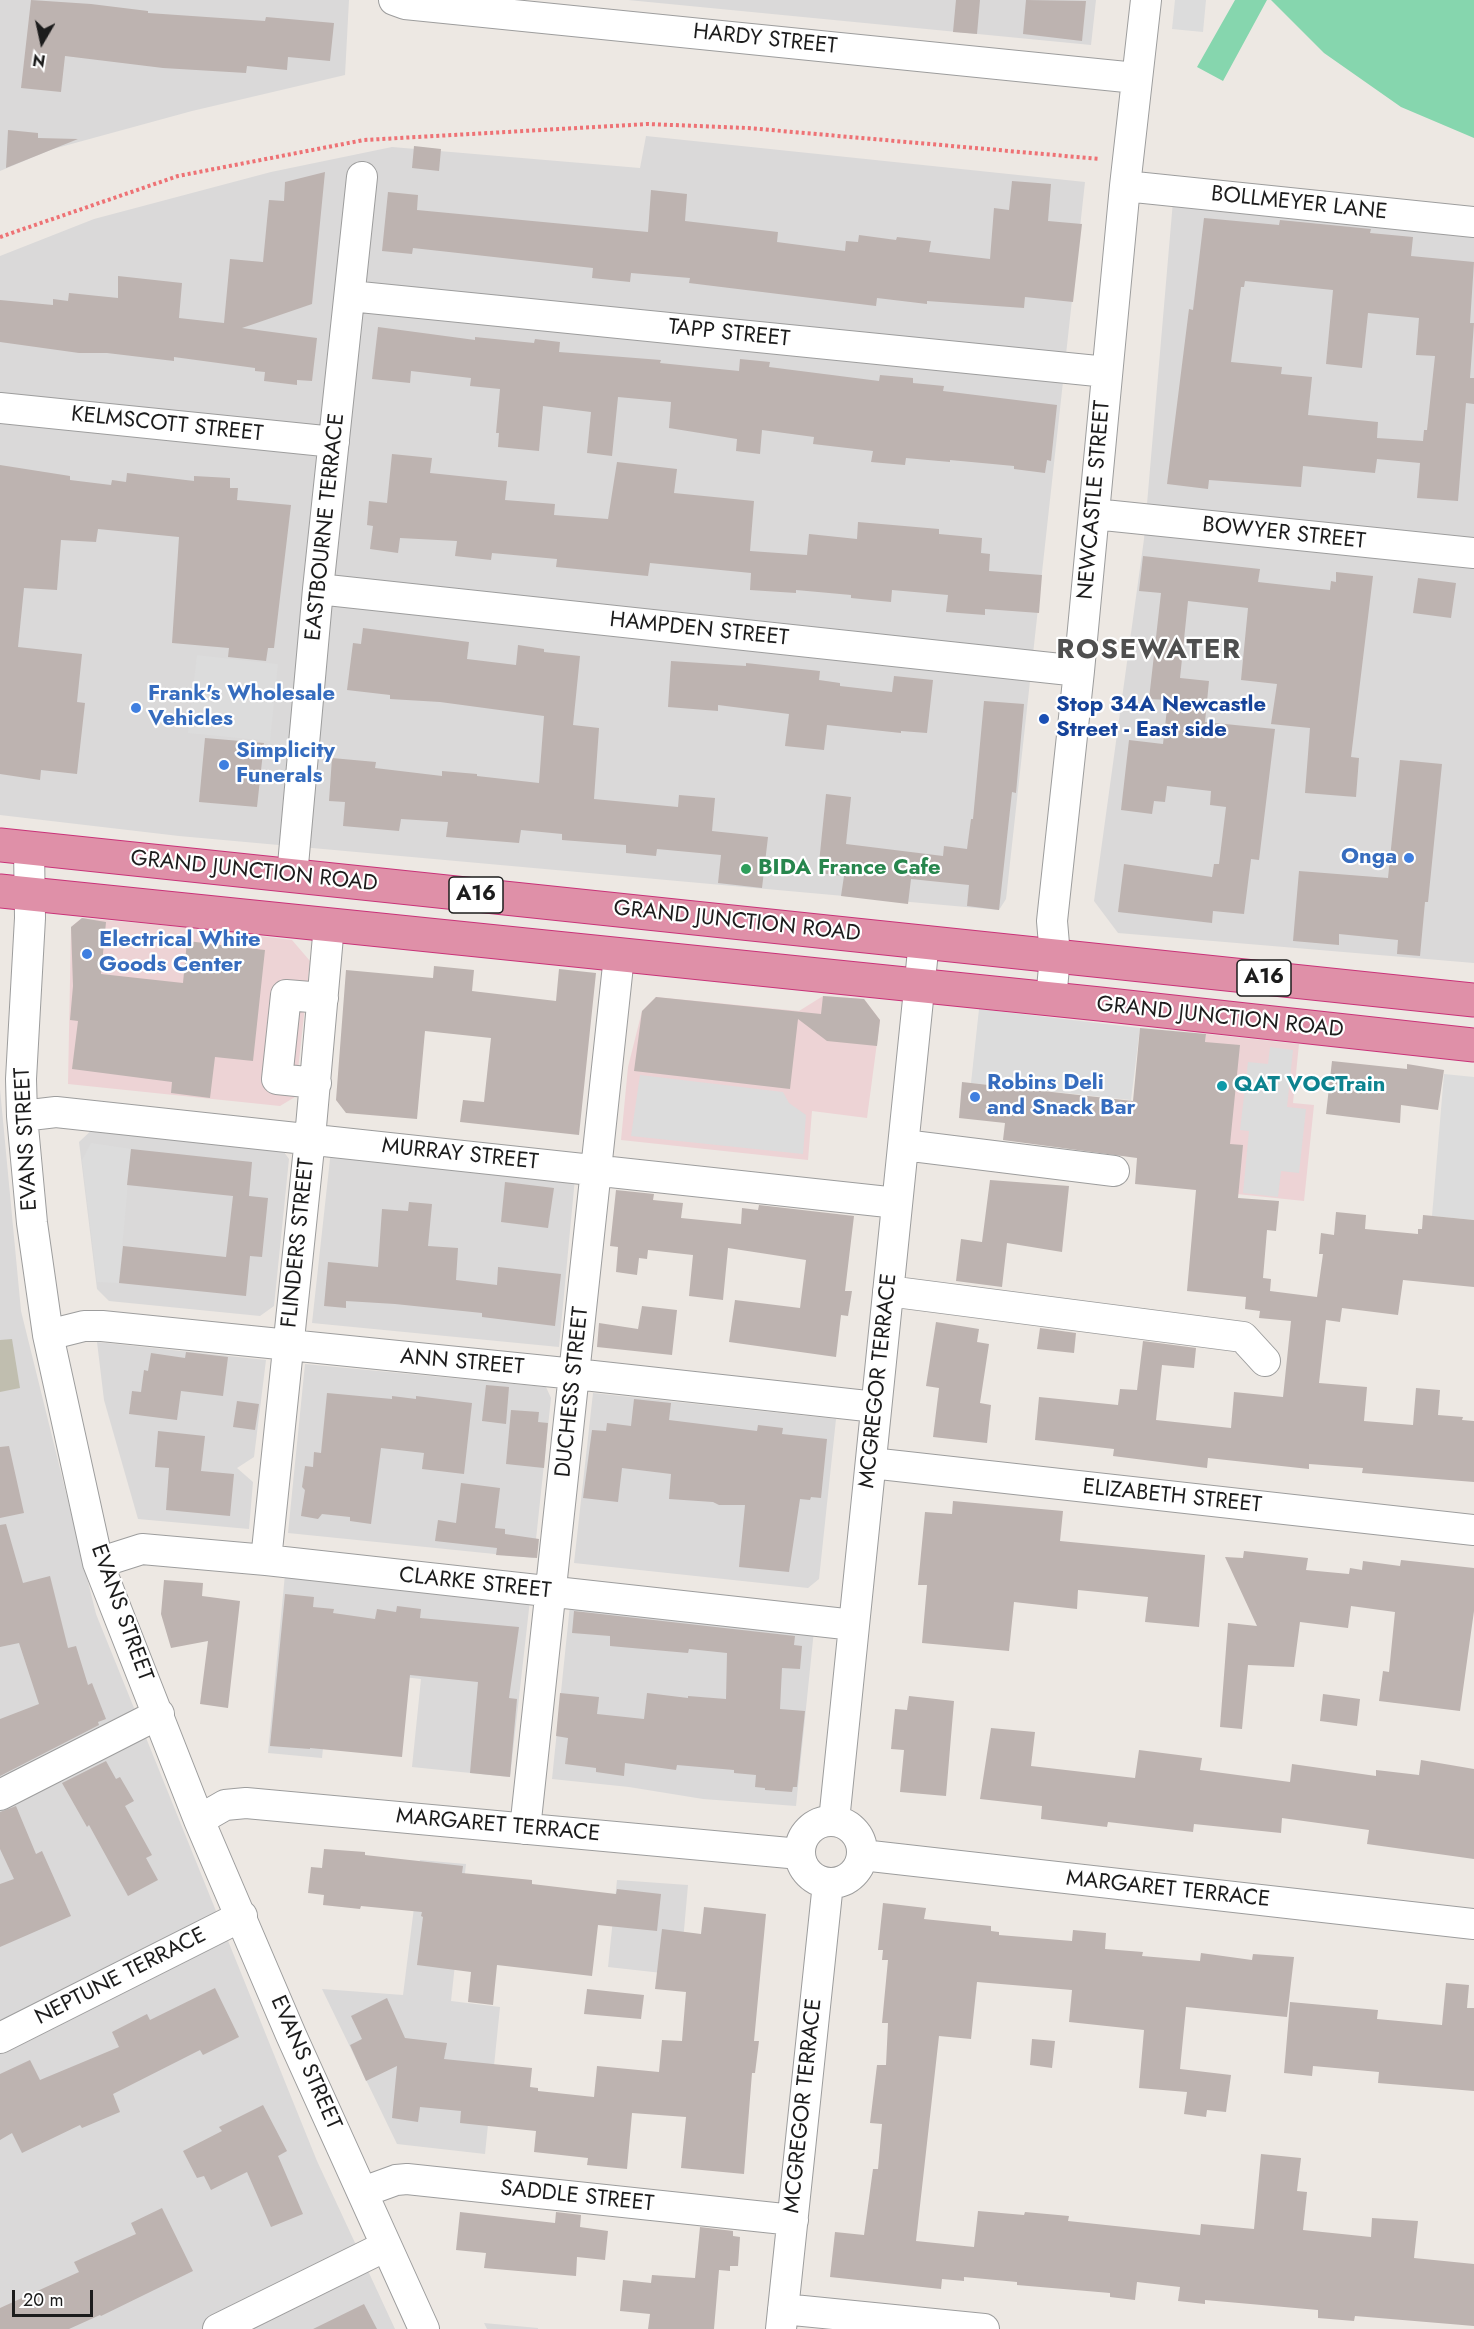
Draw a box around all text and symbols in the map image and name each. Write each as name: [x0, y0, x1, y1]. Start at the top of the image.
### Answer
north arrow: [12, 12, 72, 72]
street label: HARDY STREET: [692, 19, 838, 61]
text: N: [31, 48, 47, 73]
street label: BOLLMEYER LANE: [1210, 182, 1388, 226]
street label: TAPP STREET: [667, 314, 791, 354]
street label: NEWCASTLE STREET: [1073, 399, 1117, 601]
street label: KELMSCOTT STREET: [70, 402, 264, 448]
street label: EASTBOURNE TERRACE: [301, 412, 351, 642]
street label: BOWYER STREET: [1201, 512, 1367, 556]
street label: HAMPDEN STREET: [608, 607, 790, 653]
district label: ROSEWATER: [1056, 634, 1242, 668]
place label: Frank's Wholesale Vehicles: [148, 682, 335, 734]
place label: Stop 34A Newcastle Street - East side: [1056, 693, 1266, 744]
marker: Frank's Wholesale Vehicles: [129, 701, 143, 715]
marker: Stop 34A Newcastle Street - East side: [1037, 712, 1051, 726]
place label: Simplicity Funerals: [236, 739, 335, 790]
marker: Simplicity Funerals: [217, 758, 231, 772]
place label: Onga: [1341, 845, 1397, 871]
street label: GRAND JUNCTION ROAD: [129, 846, 379, 898]
marker: Onga: [1402, 851, 1416, 865]
place label: BIDA France Cafe: [758, 856, 941, 882]
marker: BIDA France Cafe: [739, 862, 753, 876]
road number: A16: [449, 877, 503, 913]
street label: GRAND JUNCTION ROAD: [612, 896, 862, 948]
place label: Electrical White Goods Center: [99, 928, 261, 980]
marker: Electrical White Goods Center: [80, 947, 94, 961]
road number: A16: [1237, 960, 1291, 996]
street label: GRAND JUNCTION ROAD: [1095, 992, 1345, 1044]
street label: EVANS STREET: [10, 1067, 44, 1211]
place label: Robins Deli and Snack Bar: [987, 1071, 1136, 1122]
place label: QAT VOCTrain: [1234, 1073, 1385, 1099]
marker: QAT VOCTrain: [1215, 1079, 1229, 1093]
marker: Robins Deli and Snack Bar: [968, 1090, 982, 1104]
street label: MURRAY STREET: [380, 1134, 540, 1176]
street label: FLINDERS STREET: [277, 1157, 321, 1329]
street label: MCGREGOR TERRACE: [855, 1272, 903, 1490]
street label: DUCHESS STREET: [551, 1305, 595, 1479]
street label: ANN STREET: [399, 1344, 525, 1382]
street label: ELIZABETH STREET: [1081, 1474, 1263, 1520]
street label: EVANS STREET: [84, 1541, 158, 1685]
street label: CLARKE STREET: [398, 1563, 552, 1605]
street label: MARGARET TERRACE: [395, 1804, 601, 1848]
street label: MARGARET TERRACE: [1065, 1866, 1271, 1914]
street label: NEPTUNE TERRACE: [31, 1922, 211, 2032]
street label: EVANS STREET: [264, 1992, 346, 2134]
street label: MCGREGOR TERRACE: [780, 1997, 828, 2215]
street label: SADDLE STREET: [499, 2176, 655, 2218]
scale bar: [15, 2278, 96, 2316]
text: 20 m: [23, 2287, 63, 2313]

